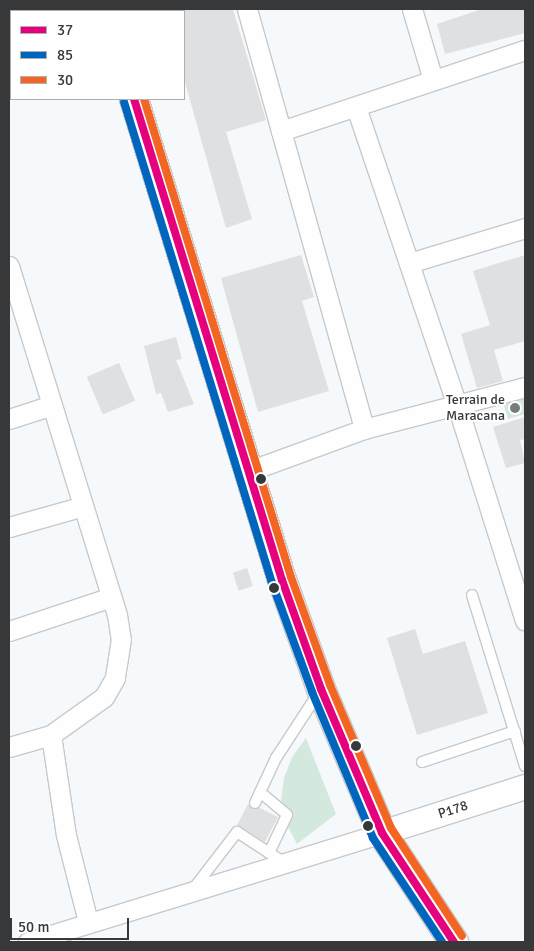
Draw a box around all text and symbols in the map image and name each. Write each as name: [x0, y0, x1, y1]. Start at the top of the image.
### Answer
legend: [10, 10, 185, 100]
text: 37: [57, 21, 73, 39]
text: 85: [57, 46, 73, 64]
text: 30: [57, 71, 73, 89]
place label: Terrain de Maracana: [446, 392, 505, 424]
marker: Terrain de Maracana: [509, 402, 521, 414]
unlabelled marker: [256, 474, 266, 484]
unlabelled marker: [269, 583, 279, 593]
unlabelled marker: [351, 741, 361, 751]
street label: P178: [436, 797, 470, 823]
unlabelled marker: [363, 821, 373, 831]
scale bar: [12, 908, 131, 940]
text: 50 m: [18, 918, 49, 936]

